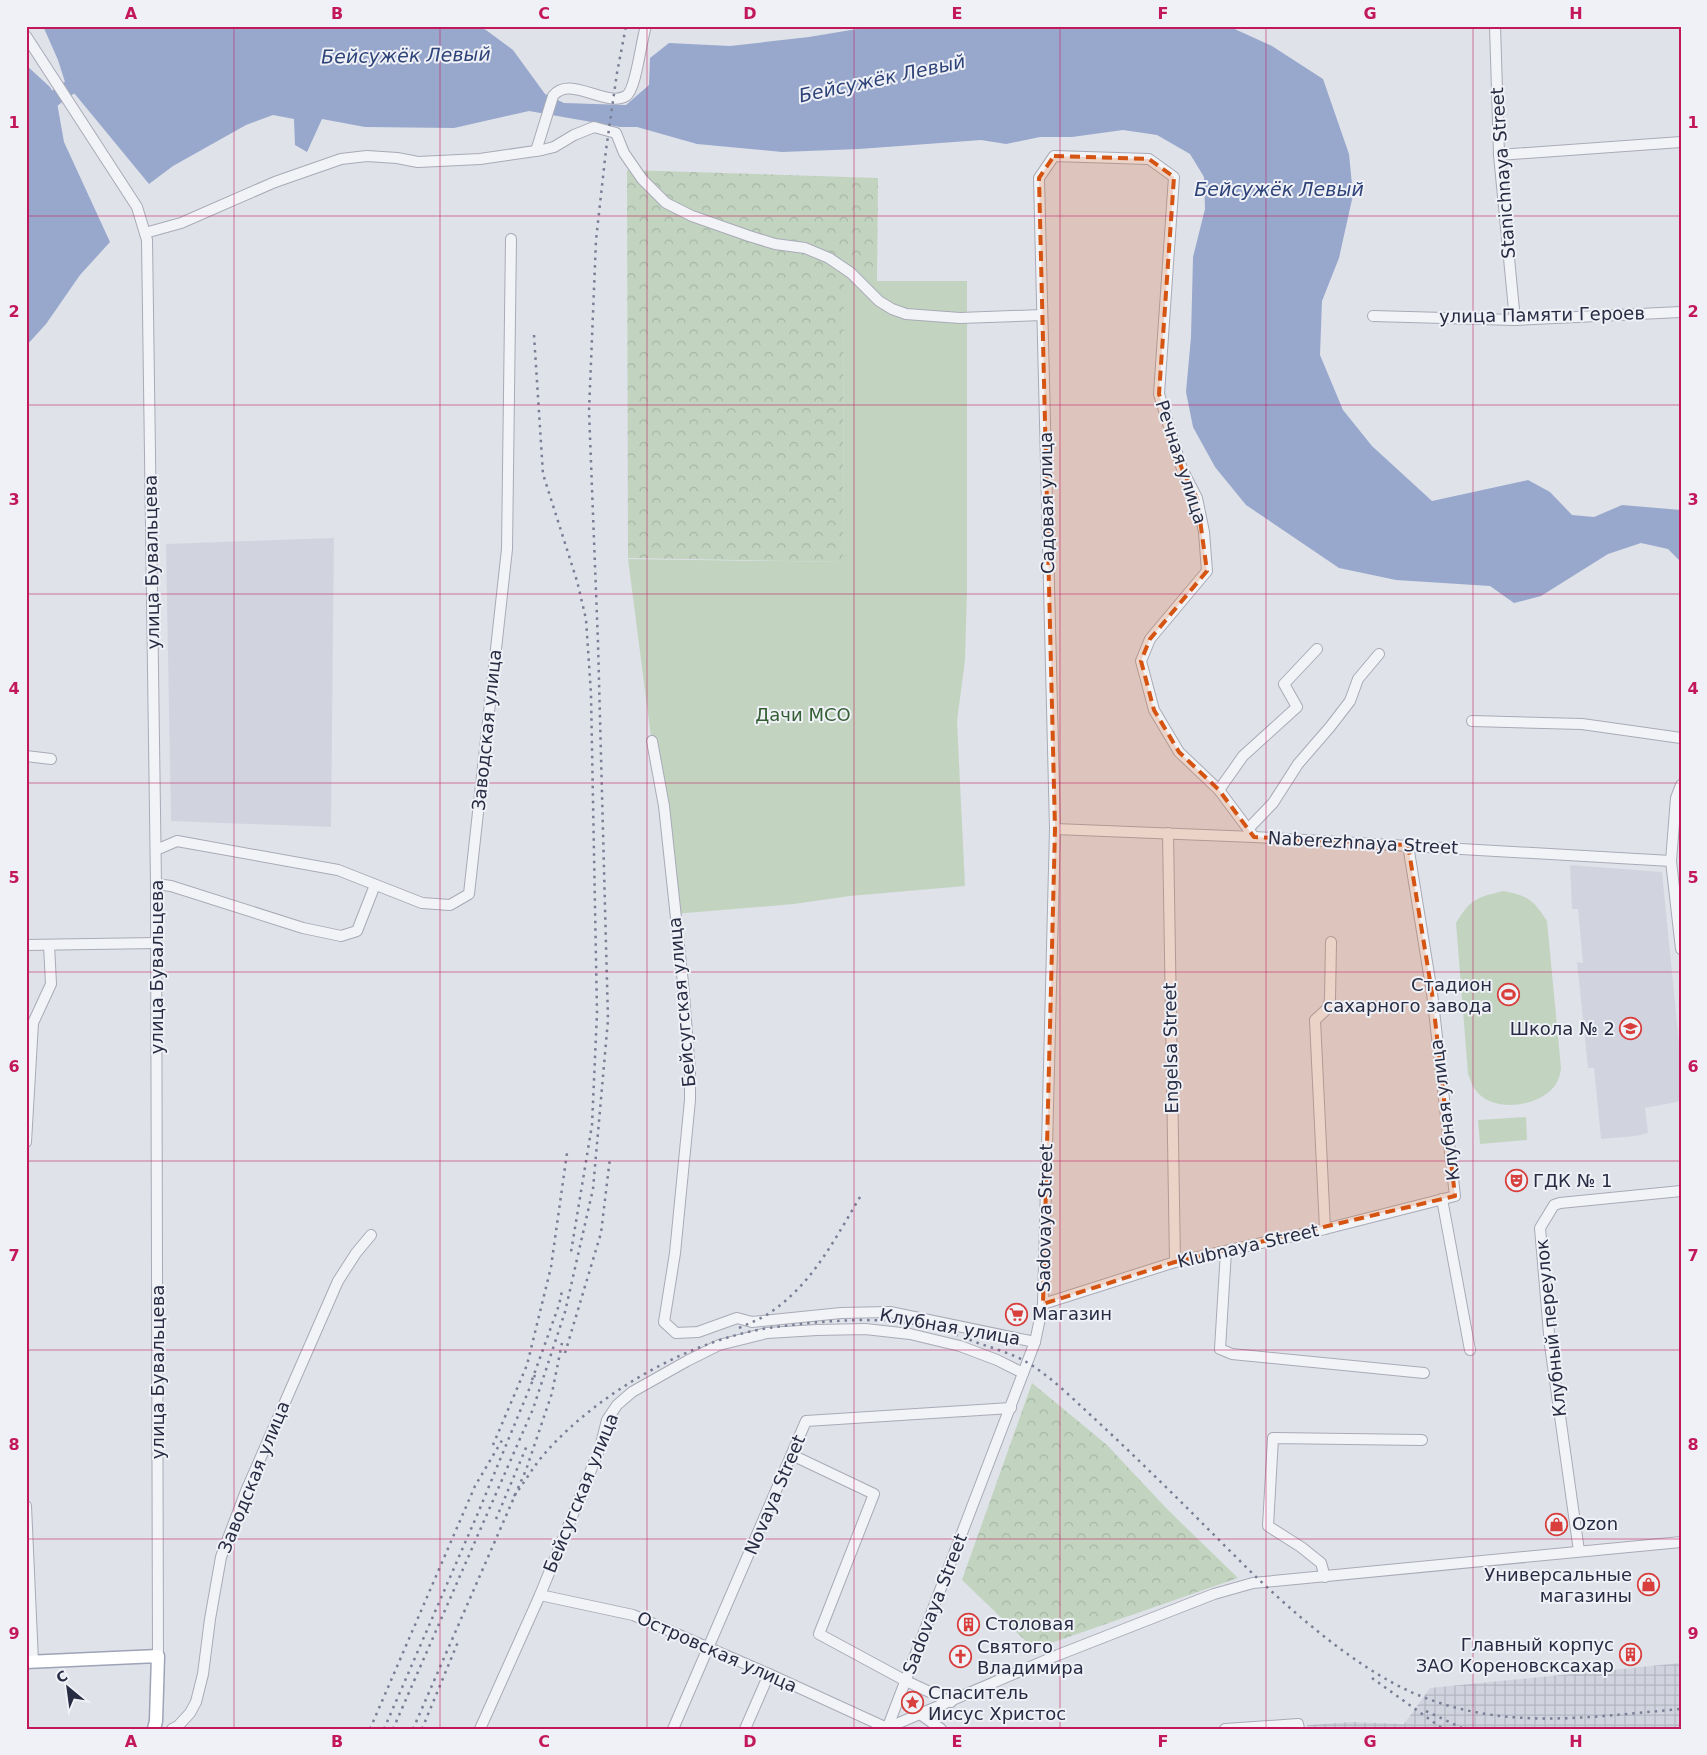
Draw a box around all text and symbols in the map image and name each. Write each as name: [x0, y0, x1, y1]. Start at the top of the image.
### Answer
text: A: [125, 4, 138, 23]
text: B: [331, 4, 343, 23]
text: C: [538, 4, 550, 23]
text: D: [743, 4, 757, 23]
text: E: [952, 4, 962, 23]
text: F: [1158, 4, 1168, 23]
text: G: [1363, 4, 1377, 23]
text: H: [1569, 4, 1583, 23]
water label: Бейсужёк Левый: [321, 43, 491, 67]
water label: Бейсужёк Левый: [797, 50, 967, 106]
street label: Stanichnaya Street: [1486, 87, 1519, 259]
text: 1: [8, 113, 20, 132]
text: 1: [1687, 113, 1699, 132]
water label: Бейсужёк Левый: [1194, 178, 1364, 200]
text: 2: [8, 302, 20, 321]
street label: улица Памяти Героев: [1439, 302, 1645, 327]
text: 2: [1687, 302, 1699, 321]
street label: Речная улица: [1152, 397, 1211, 526]
street label: Садовая улица: [1035, 432, 1058, 574]
street label: улица Бувальцева: [139, 475, 164, 649]
text: 3: [8, 490, 20, 509]
text: 3: [1687, 490, 1699, 509]
street label: Заводская улица: [468, 648, 505, 812]
text: 4: [8, 679, 20, 698]
text: 4: [1687, 679, 1699, 698]
park label: Дачи МСО: [755, 704, 851, 725]
street label: Naberezhnaya Street: [1267, 827, 1459, 858]
text: 5: [8, 868, 20, 887]
text: 5: [1687, 868, 1699, 887]
street label: улица Бувальцева: [146, 880, 167, 1054]
street label: Бейсугская улица: [664, 916, 699, 1088]
place label: Стадион сахарного завода: [1323, 974, 1492, 1016]
street label: Engelsa Street: [1159, 982, 1182, 1114]
sports icon: Стадион сахарного завода: [1496, 983, 1520, 1007]
school or university icon: Школа № 2: [1619, 1017, 1643, 1041]
place label: Школа № 2: [1510, 1018, 1615, 1039]
street label: Клубная улица: [1425, 1038, 1464, 1182]
text: 6: [8, 1057, 20, 1076]
text: 6: [1687, 1057, 1699, 1076]
street label: Sadovaya Street: [1033, 1143, 1056, 1293]
theatre icon: ГДК № 1: [1505, 1169, 1529, 1193]
place label: ГДК № 1: [1533, 1170, 1612, 1191]
street label: Klubnaya Street: [1175, 1219, 1320, 1272]
street label: Клубный переулок: [1531, 1238, 1570, 1418]
text: 7: [8, 1246, 20, 1265]
text: 7: [1687, 1246, 1699, 1265]
street label: улица Бувальцева: [147, 1285, 168, 1459]
supermarket icon: Магазин: [1004, 1302, 1028, 1326]
place label: Магазин: [1032, 1303, 1112, 1324]
street label: Клубная улица: [878, 1304, 1022, 1349]
street label: Заводская улица: [213, 1398, 294, 1556]
street label: Бейсугская улица: [539, 1410, 622, 1576]
street label: Novaya Street: [740, 1432, 809, 1558]
text: 8: [8, 1435, 20, 1454]
text: 8: [1687, 1435, 1699, 1454]
shop icon: Ozon: [1544, 1512, 1568, 1536]
place label: Ozon: [1572, 1513, 1618, 1534]
street label: Sadovaya Street: [898, 1531, 971, 1677]
place label: Универсальные магазины: [1484, 1564, 1632, 1606]
shop icon: Универсальные магазины: [1636, 1573, 1660, 1597]
street label: Островская улица: [634, 1607, 801, 1696]
building icon: Столовая: [957, 1612, 981, 1636]
place label: Столовая: [985, 1613, 1074, 1634]
text: 9: [8, 1624, 20, 1643]
text: 9: [1687, 1624, 1699, 1643]
place label: Главный корпус ЗАО Кореновсксахар: [1416, 1634, 1614, 1676]
place label: Святого Владимира: [977, 1636, 1084, 1678]
building icon: Главный корпус ЗАО Кореновсксахар: [1618, 1643, 1642, 1667]
church icon: Святого Владимира: [949, 1645, 973, 1669]
north arrow: [42, 1662, 92, 1712]
text: С: [53, 1667, 70, 1686]
place label: Спаситель Иисус Христос: [928, 1682, 1066, 1724]
place icon: Спаситель Иисус Христос: [900, 1691, 924, 1715]
text: A: [125, 1732, 138, 1751]
text: B: [331, 1732, 343, 1751]
text: C: [538, 1732, 550, 1751]
text: D: [743, 1732, 757, 1751]
text: E: [952, 1732, 962, 1751]
text: F: [1158, 1732, 1168, 1751]
text: G: [1363, 1732, 1377, 1751]
text: H: [1569, 1732, 1583, 1751]

